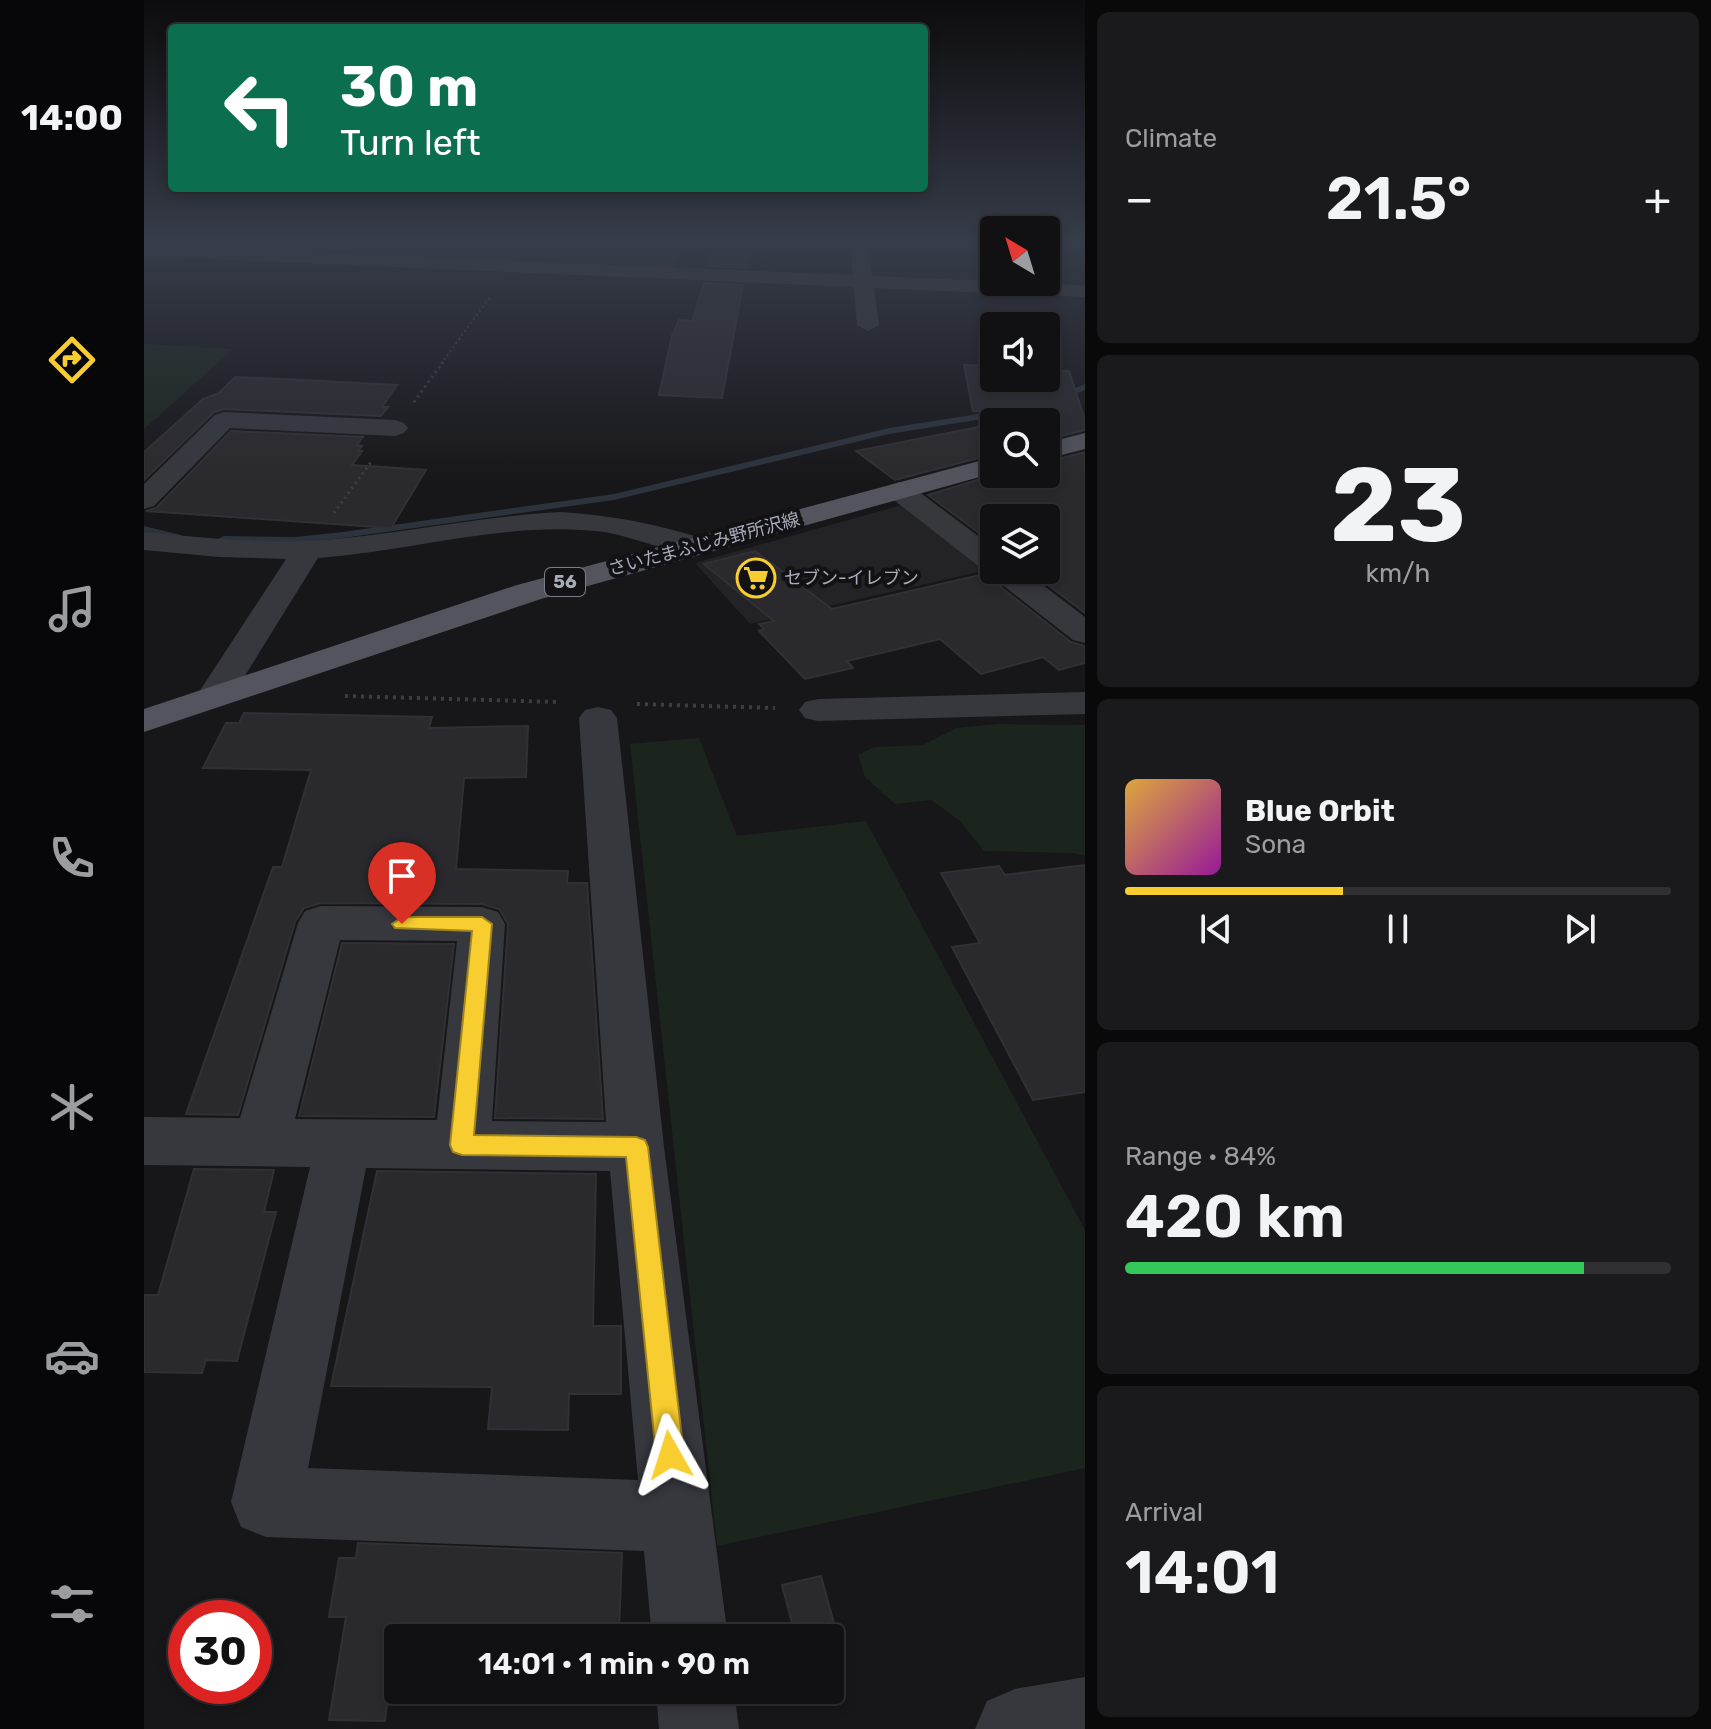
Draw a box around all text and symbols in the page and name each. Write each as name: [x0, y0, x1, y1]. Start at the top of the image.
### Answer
text: 30 m: [340, 54, 478, 120]
icon: left: [208, 56, 312, 160]
text: 14:00: [21, 96, 123, 139]
text: Turn left: [340, 121, 481, 164]
text: Climate: [1125, 123, 1217, 154]
text: 21.5°: [1326, 163, 1471, 234]
text: −: [1125, 173, 1154, 225]
text: +: [1644, 173, 1671, 225]
north arrow: [980, 216, 1060, 296]
map controls: [980, 216, 1060, 584]
button: sound: [980, 312, 1060, 392]
icon: directions: [44, 332, 100, 388]
button: search: [980, 408, 1060, 488]
text: 23: [1330, 444, 1466, 567]
button: layers: [980, 504, 1060, 584]
street label: さいたまふじみ野所沢線: [606, 508, 802, 580]
supermarket icon: セブン-イレブン: [735, 557, 777, 599]
text: km/h: [1366, 558, 1430, 589]
place label: セブン-イレブン: [784, 567, 919, 589]
road number: 56: [545, 568, 585, 596]
icon: music: [44, 581, 100, 637]
text: Blue Orbit: [1245, 793, 1395, 829]
text: Sona: [1245, 829, 1306, 860]
icon: phone: [44, 830, 100, 886]
pin: [368, 842, 436, 924]
icon: arrive: [380, 854, 424, 898]
icon: previous: [1194, 907, 1238, 951]
icon: pause: [1376, 907, 1420, 951]
icon: next: [1558, 907, 1602, 951]
icon: climate: [44, 1079, 100, 1135]
text: Range · 84%: [1125, 1141, 1276, 1172]
text: 420 km: [1125, 1181, 1345, 1252]
icon: car: [44, 1328, 100, 1384]
position arrow: [628, 1413, 712, 1497]
text: Arrival: [1125, 1497, 1203, 1528]
text: 14:01: [1125, 1537, 1280, 1608]
icon: filters: [44, 1576, 100, 1632]
speed limit sign: 30: [168, 1600, 272, 1704]
text: 14:01 · 1 min · 90 m: [478, 1646, 750, 1682]

